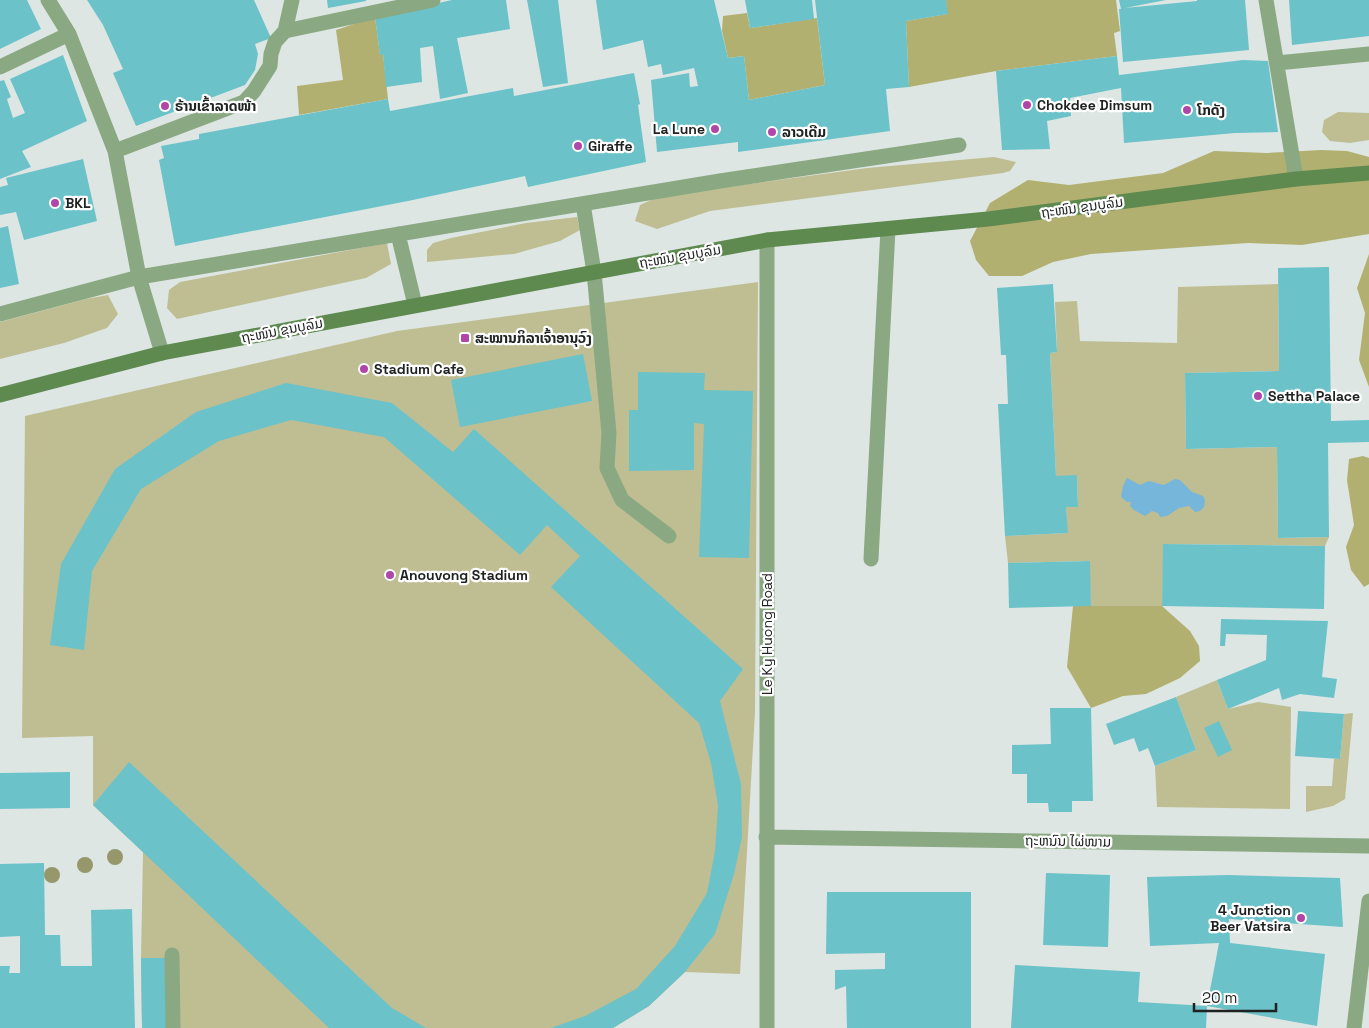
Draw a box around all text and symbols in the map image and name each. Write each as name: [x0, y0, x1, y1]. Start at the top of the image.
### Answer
place label: ຣ້ານເຂົ້າລາດໜ້າ: [175, 95, 256, 115]
place label: Chokdee Dimsum: [1037, 96, 1152, 114]
marker: Chokdee Dimsum: [1021, 99, 1033, 111]
marker: ຣ້ານເຂົ້າລາດໜ້າ: [159, 100, 171, 112]
place label: ໂກດັງ: [1196, 101, 1225, 119]
marker: ໂກດັງ: [1181, 104, 1193, 116]
place label: La Lune: [653, 120, 705, 138]
marker: La Lune: [709, 123, 721, 135]
place label: ລາວເດີມ: [782, 123, 826, 141]
marker: ລາວເດີມ: [766, 126, 778, 138]
place label: Giraffe: [588, 137, 632, 155]
marker: Giraffe: [572, 140, 584, 152]
street label: ຖະໜົນ ຂຸນບູລົມ: [1040, 192, 1124, 222]
place label: BKL: [65, 194, 91, 212]
marker: BKL: [49, 197, 61, 209]
street label: ຖະໜົນ ຂຸນບູລົມ: [638, 240, 722, 272]
street label: ຖະໜົນ ຂຸນບູລົມ: [240, 313, 324, 347]
place label: ສະໝານກິລາເຈົ້າອານຸວົງ: [475, 327, 592, 347]
marker: ສະໝານກິລາເຈົ້າອານຸວົງ: [459, 332, 471, 344]
place label: Stadium Cafe: [374, 360, 464, 378]
marker: Stadium Cafe: [358, 363, 370, 375]
place label: Settha Palace: [1268, 387, 1360, 405]
marker: Settha Palace: [1252, 390, 1264, 402]
place label: Anouvong Stadium: [400, 566, 528, 584]
marker: Anouvong Stadium: [384, 569, 396, 581]
street label: Le Ky Huong Road: [758, 573, 776, 695]
street label: ຖະຫນົນ ໄຜ່ໜາມ: [1025, 831, 1111, 851]
place label: 4 Junction Beer Vatsira: [1210, 901, 1291, 935]
marker: 4 Junction Beer Vatsira: [1295, 912, 1307, 924]
scale bar: [1194, 980, 1276, 1012]
text: 20 m: [1202, 988, 1237, 1007]

